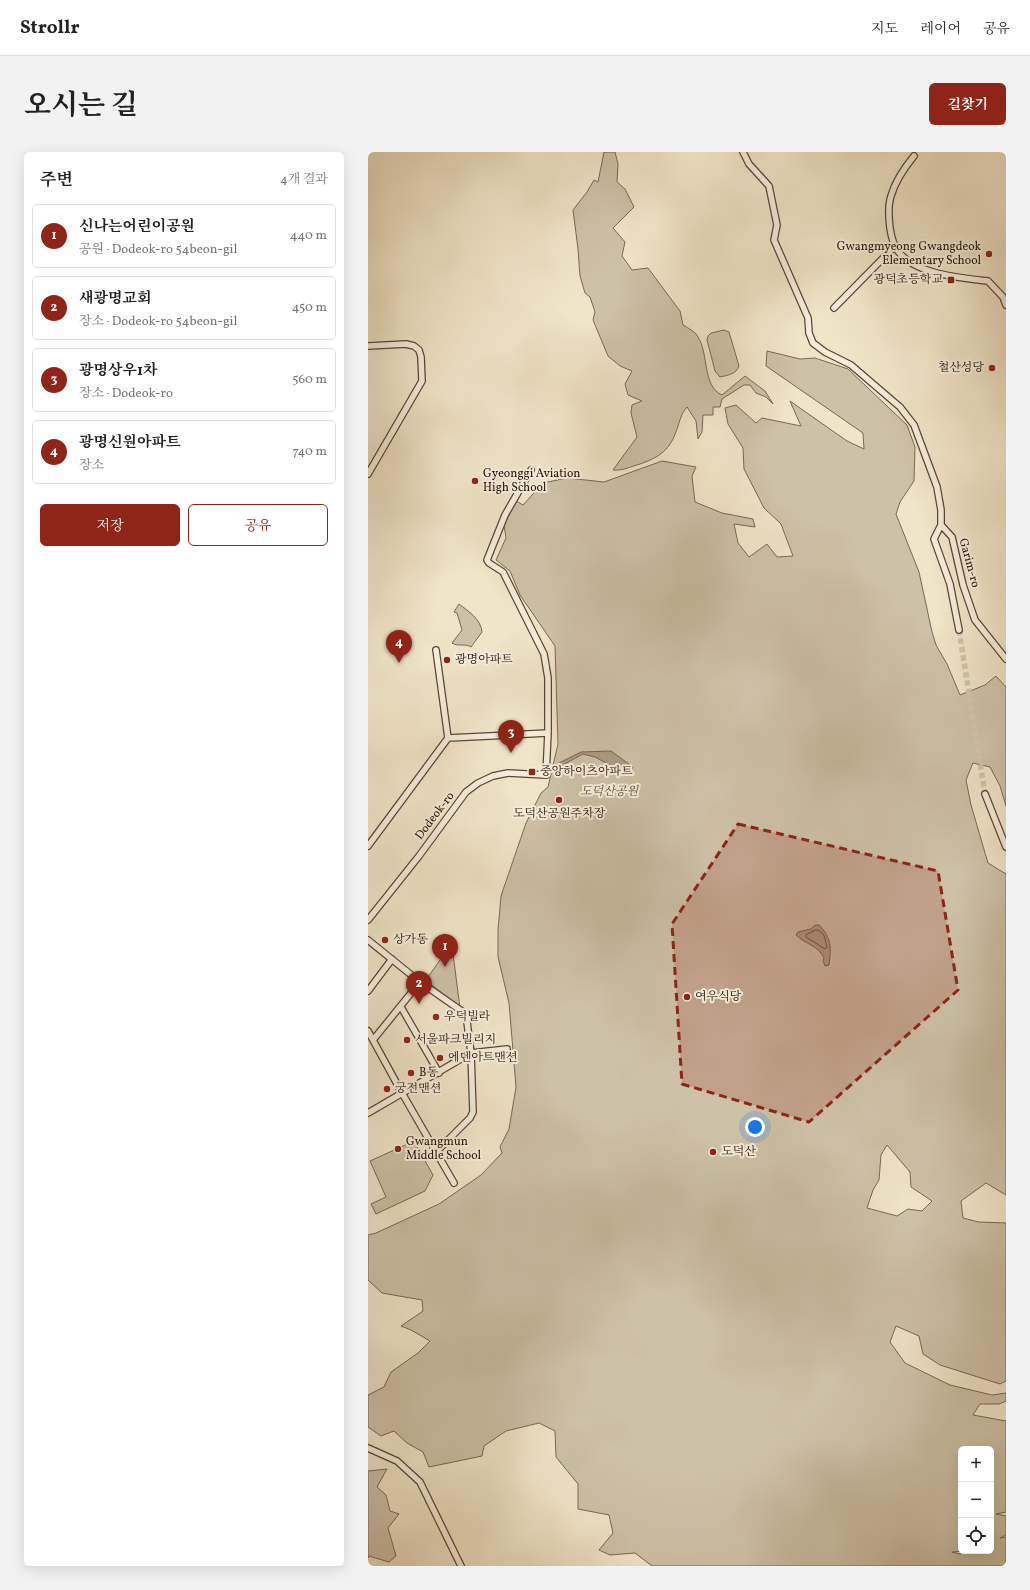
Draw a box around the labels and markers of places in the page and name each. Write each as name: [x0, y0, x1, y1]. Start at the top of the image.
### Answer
place label: Gwangmyeong Gwangdeok Elementary School: [837, 239, 981, 269]
marker: Gwangmyeong Gwangdeok Elementary School: [984, 249, 994, 259]
place label: 광덕초등학교: [873, 272, 943, 288]
marker: 광덕초등학교: [946, 275, 956, 285]
place label: 철산성당: [938, 360, 984, 376]
marker: 철산성당: [987, 363, 997, 373]
place label: Gyeonggi Aviation High School: [483, 466, 581, 496]
marker: Gyeonggi Aviation High School: [470, 476, 480, 486]
pin: 4: [386, 630, 412, 663]
place label: 광명아파트: [455, 652, 513, 668]
marker: 광명아파트: [442, 655, 452, 665]
pin: 3: [498, 720, 524, 753]
place label: 중앙하이츠아파트: [540, 764, 633, 780]
marker: 중앙하이츠아파트: [527, 767, 537, 777]
marker: 도덕산공원주차장: [554, 795, 564, 805]
place label: 도덕산공원주차장: [513, 806, 606, 822]
place label: 상가동: [393, 932, 428, 948]
pin: 1: [432, 934, 458, 967]
marker: 상가동: [380, 935, 390, 945]
pin: 2: [406, 971, 432, 1004]
place label: 여우식당: [695, 989, 742, 1005]
marker: 여우식당: [682, 992, 692, 1002]
place label: 우덕빌라: [444, 1009, 491, 1025]
marker: 우덕빌라: [431, 1012, 441, 1022]
place label: 서울파크빌리지: [415, 1032, 496, 1048]
marker: 서울파크빌리지: [402, 1035, 412, 1045]
place label: 에덴아트맨션: [448, 1050, 518, 1066]
marker: 에덴아트맨션: [435, 1053, 445, 1063]
place label: B동: [419, 1065, 438, 1081]
marker: B동: [406, 1068, 416, 1078]
place label: 궁전맨션: [395, 1081, 441, 1097]
marker: 궁전맨션: [382, 1084, 392, 1094]
place label: Gwangmun Middle School: [406, 1134, 481, 1164]
marker: Gwangmun Middle School: [393, 1144, 403, 1154]
place label: 도덕산: [721, 1144, 756, 1160]
marker: 도덕산: [708, 1147, 718, 1157]

